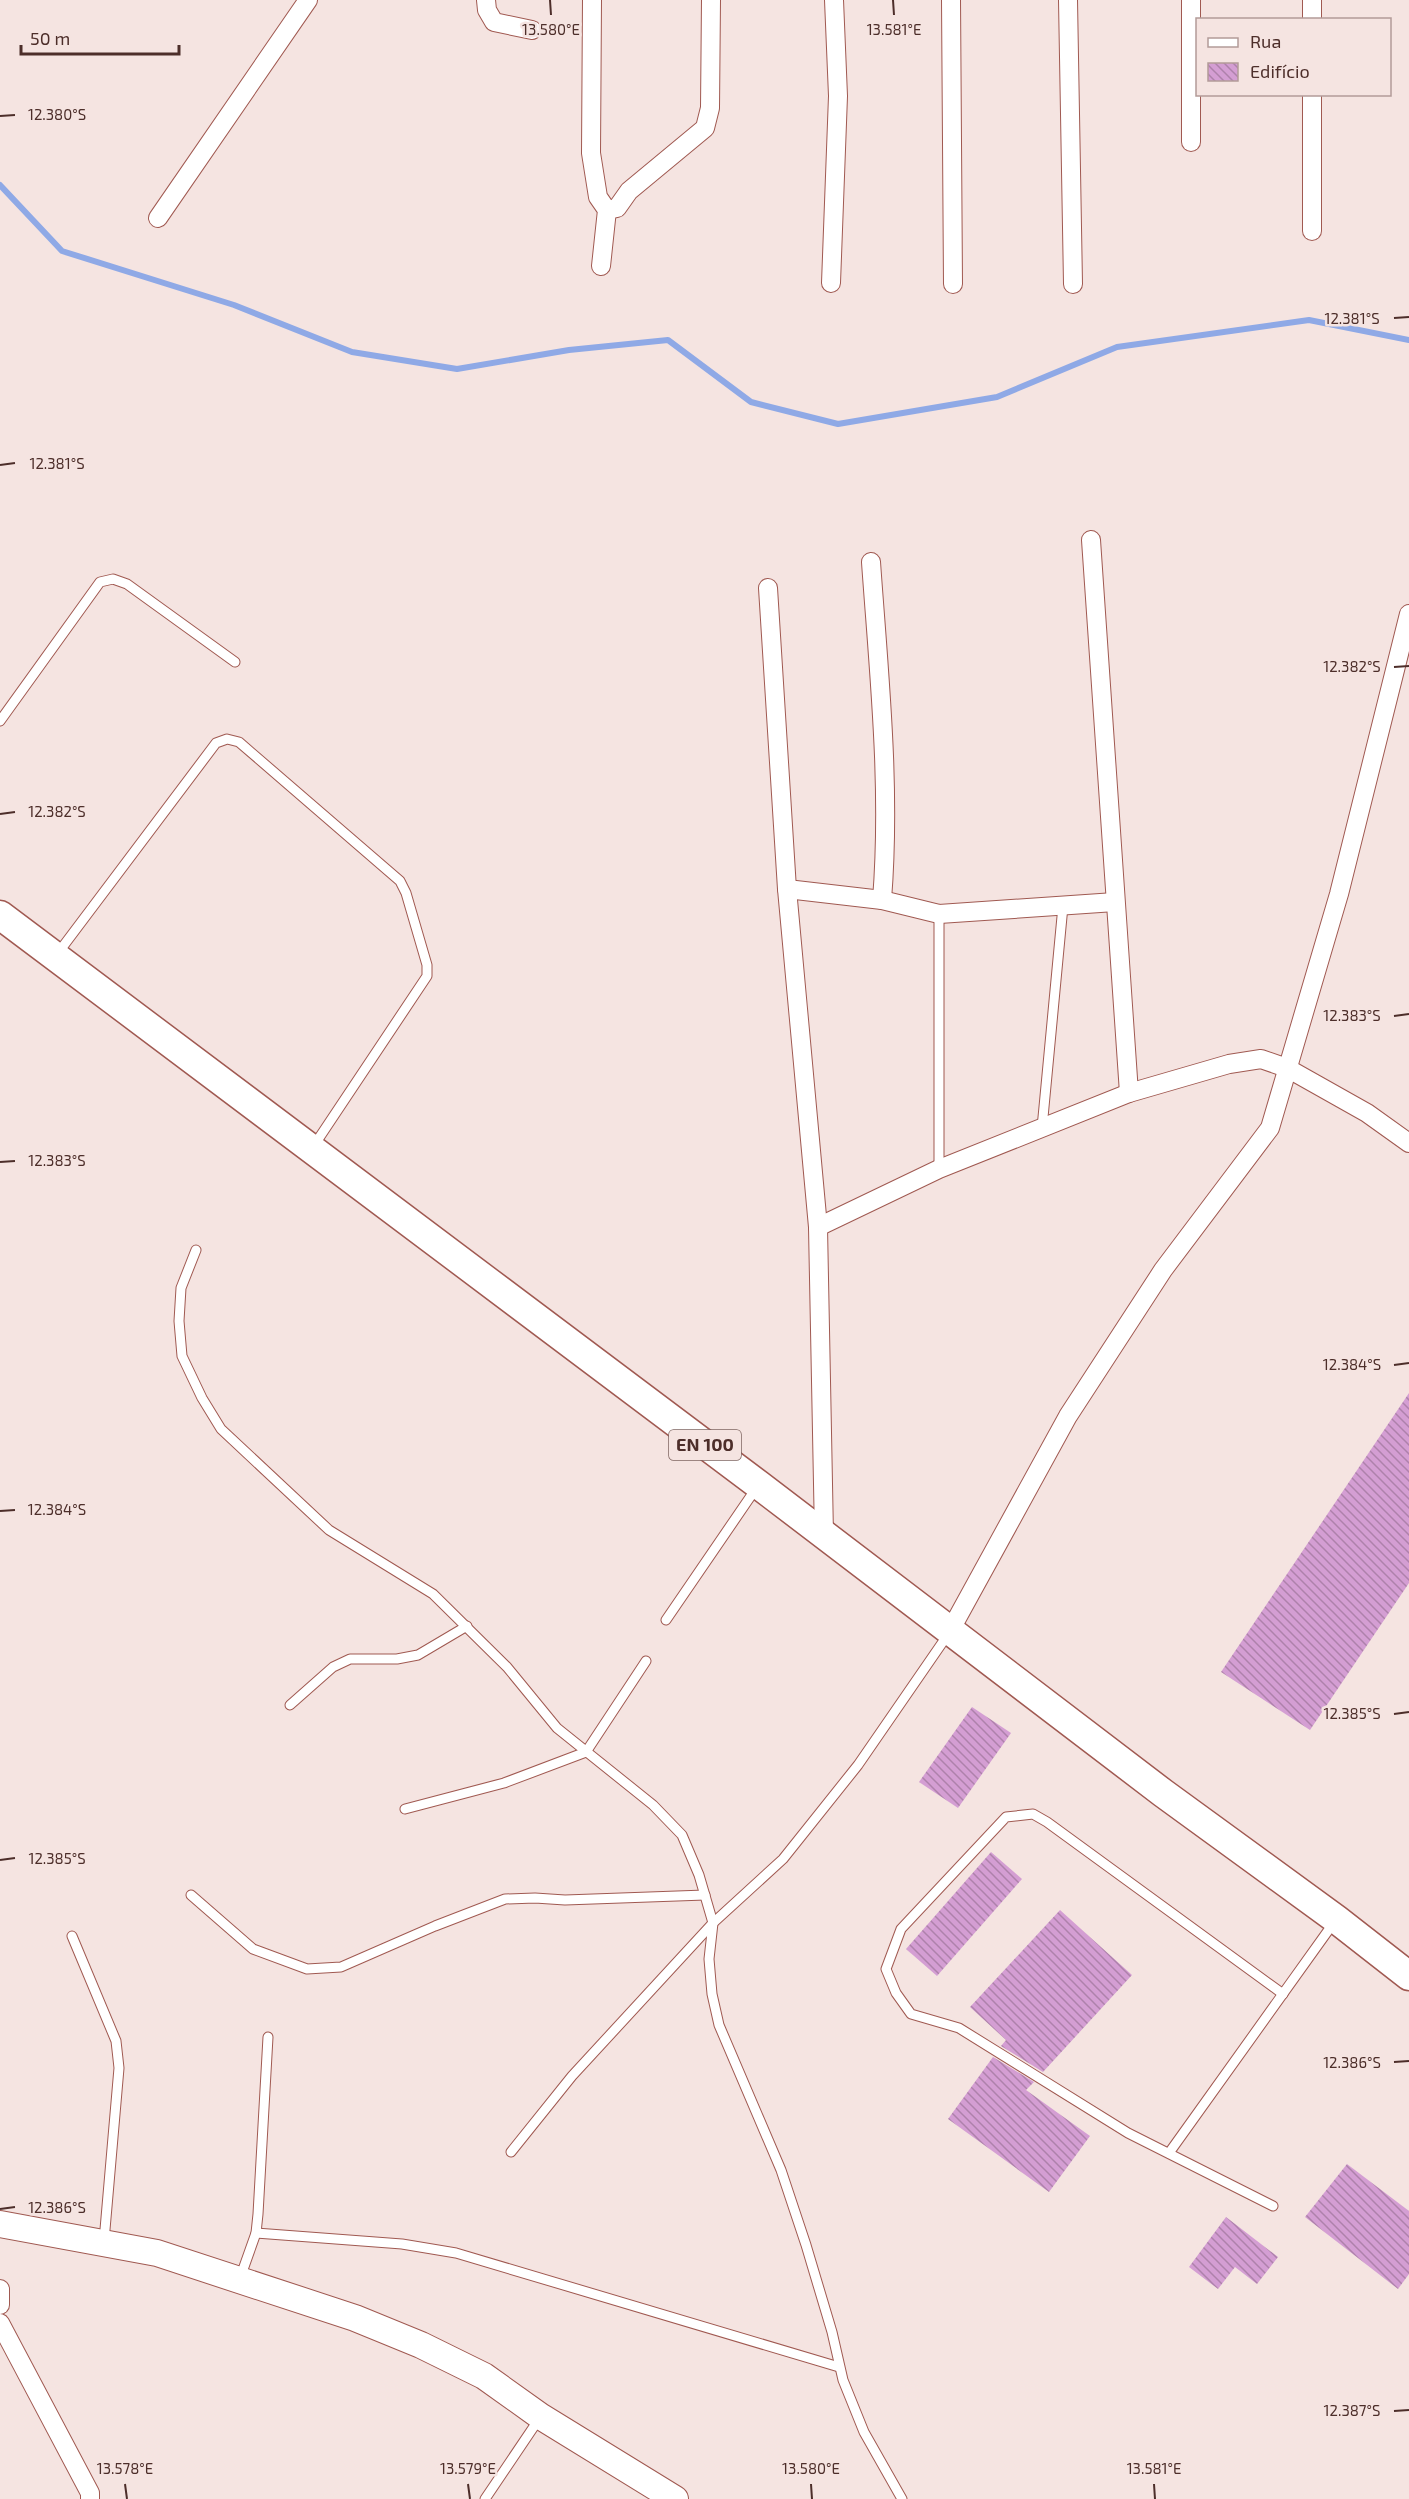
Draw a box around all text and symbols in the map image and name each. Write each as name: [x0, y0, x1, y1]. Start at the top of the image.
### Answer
scale bar: [21, 18, 178, 56]
legend: [1196, 18, 1391, 96]
text: 13.580°E: [522, 20, 580, 38]
text: 13.581°E: [867, 20, 921, 38]
text: 50 m: [30, 27, 70, 49]
text: Rua: [1250, 30, 1281, 52]
text: Edifício: [1250, 60, 1310, 82]
text: 12.380°S: [28, 105, 86, 123]
text: 12.381°S: [1324, 309, 1380, 327]
text: 12.381°S: [29, 454, 85, 472]
text: 12.382°S: [1323, 657, 1381, 675]
text: 12.382°S: [28, 802, 86, 820]
text: 12.383°S: [1323, 1006, 1381, 1024]
text: 12.383°S: [28, 1151, 86, 1169]
text: 12.384°S: [1323, 1355, 1381, 1373]
road number: EN 100: [669, 1430, 741, 1460]
text: 12.384°S: [28, 1500, 86, 1518]
text: 12.385°S: [1323, 1704, 1381, 1722]
text: 12.385°S: [28, 1849, 86, 1867]
text: 12.386°S: [1323, 2053, 1381, 2071]
text: 12.386°S: [28, 2198, 86, 2216]
text: 12.387°S: [1324, 2401, 1380, 2419]
text: 13.578°E: [97, 2459, 153, 2477]
text: 13.579°E: [440, 2459, 496, 2477]
text: 13.580°E: [782, 2459, 840, 2477]
text: 13.581°E: [1127, 2459, 1181, 2477]

